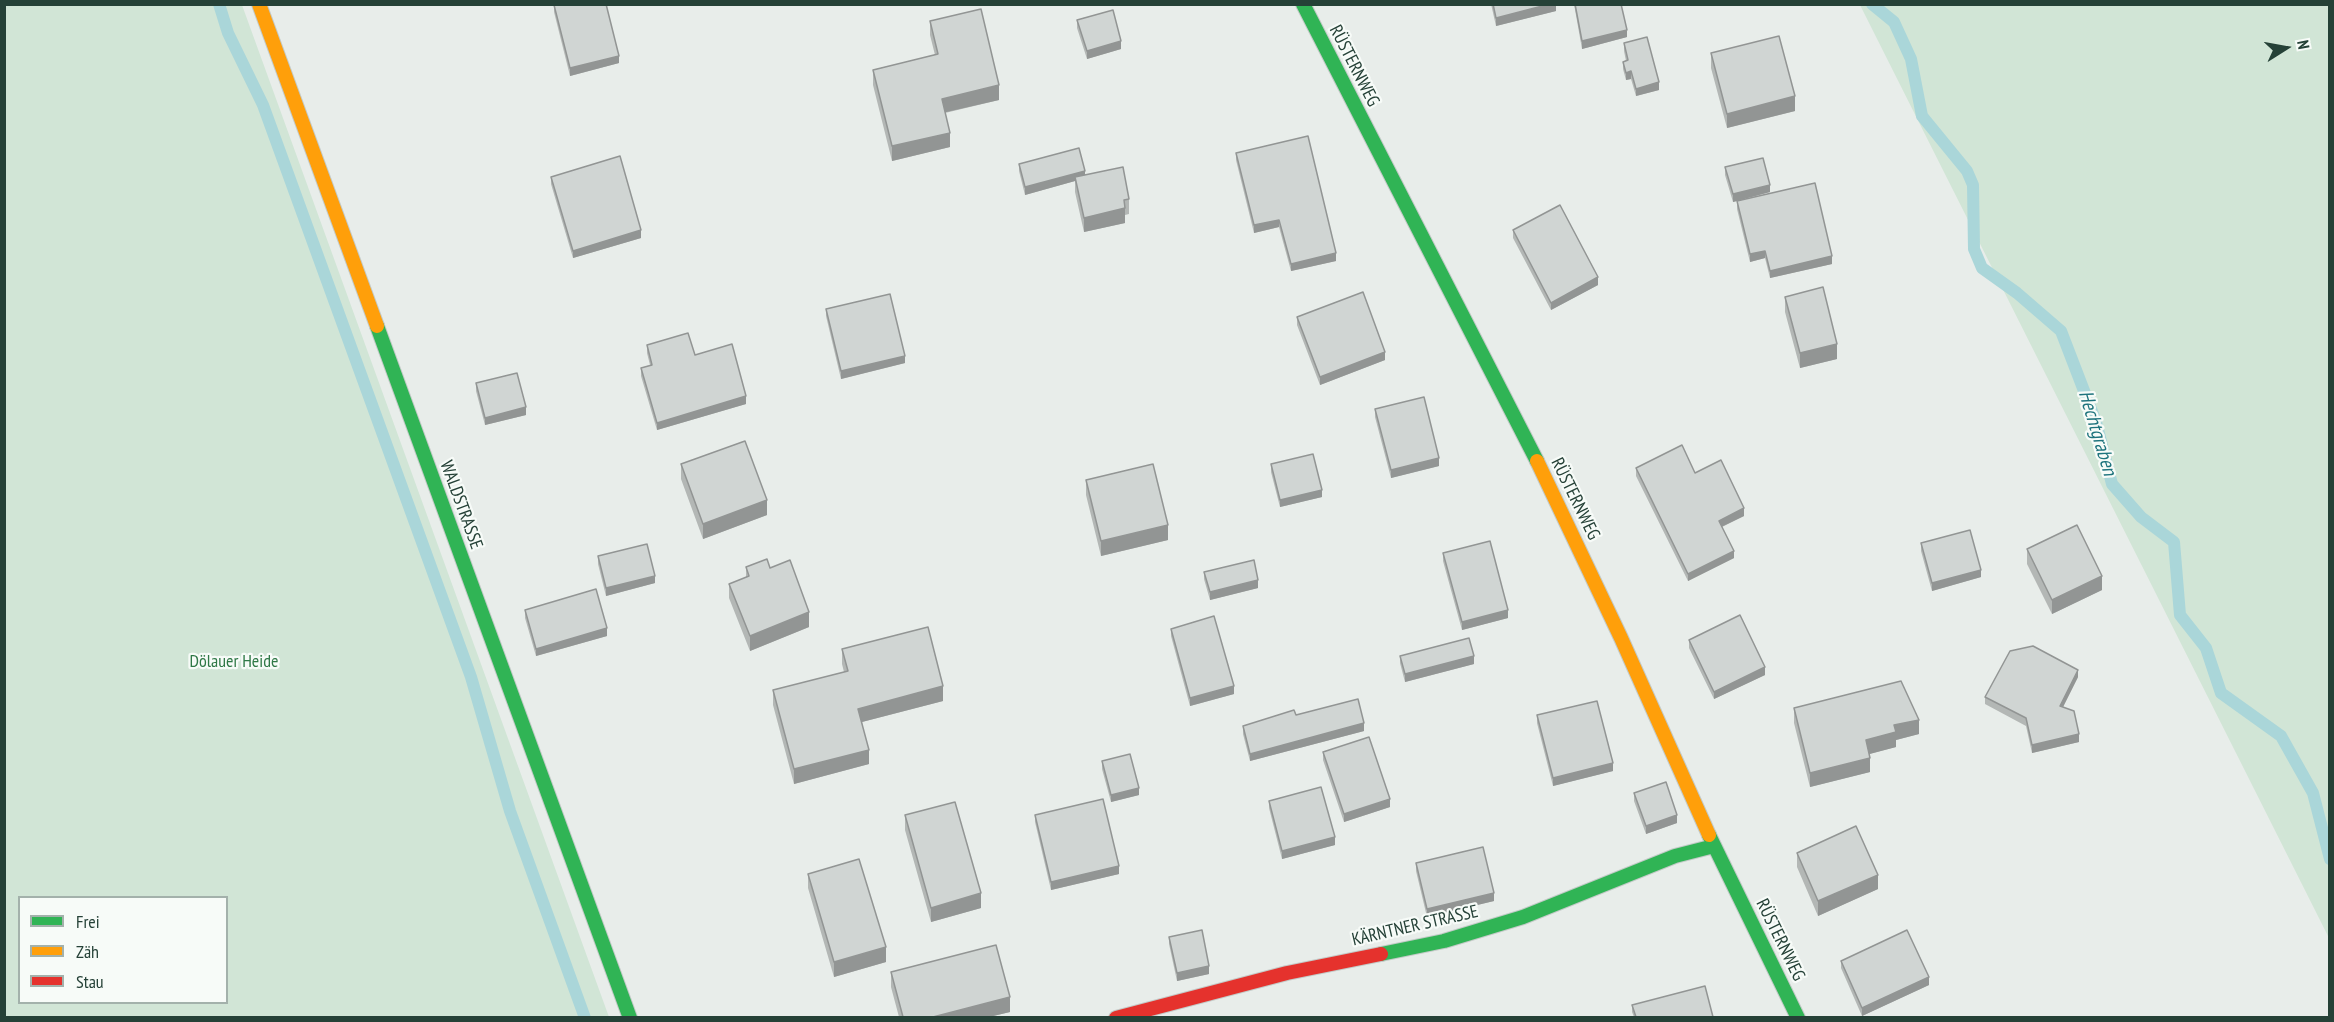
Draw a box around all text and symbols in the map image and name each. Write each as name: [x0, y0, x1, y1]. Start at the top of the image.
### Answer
north arrow: [2256, 18, 2316, 78]
street label: RÜSTERNWEG: [1324, 22, 1384, 110]
text: N: [2293, 38, 2314, 51]
water label: Hechtgraben: [2073, 387, 2121, 479]
street label: RÜSTERNWEG: [1546, 454, 1604, 544]
street label: WALDSTRASSE: [435, 458, 487, 552]
park label: Dölauer Heide: [190, 651, 278, 673]
street label: RÜSTERNWEG: [1751, 895, 1809, 985]
legend: [18, 896, 228, 1004]
street label: KÄRNTNER STRASSE: [1350, 901, 1480, 951]
text: Frei: [76, 910, 100, 933]
text: Zäh: [76, 940, 99, 963]
text: Stau: [76, 970, 104, 993]

